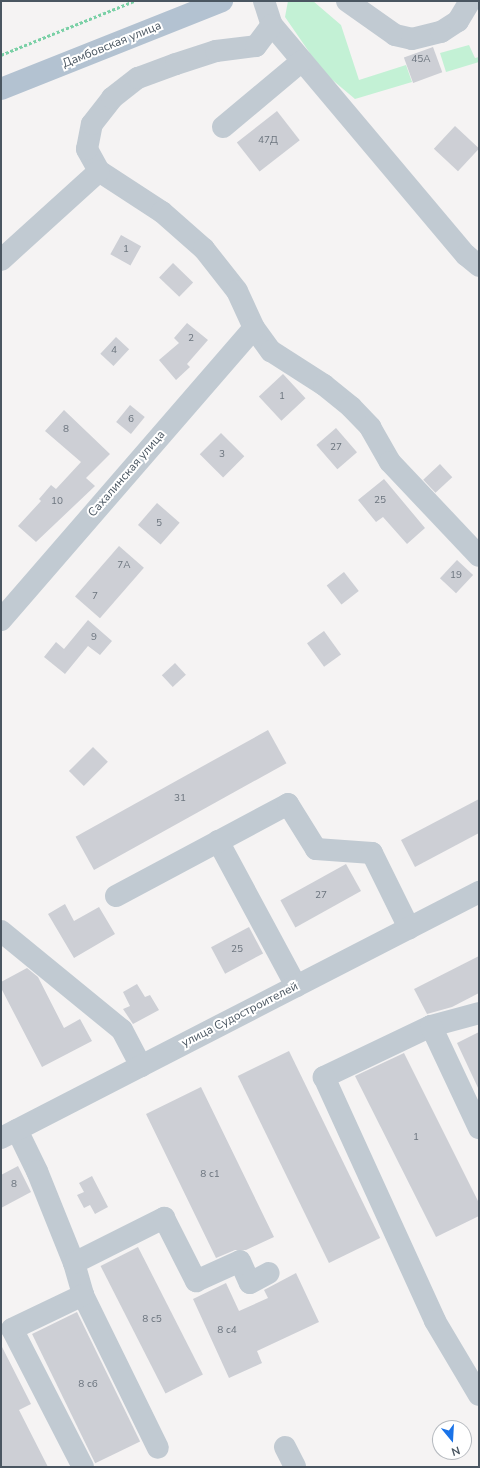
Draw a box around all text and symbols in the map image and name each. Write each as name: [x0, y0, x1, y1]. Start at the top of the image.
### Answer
street label: Дамбовская улица: [60, 19, 164, 71]
house number: 45А: [411, 54, 431, 66]
house number: 47Д: [258, 135, 278, 147]
house number: 1: [123, 244, 129, 256]
house number: 2: [188, 333, 194, 345]
house number: 4: [111, 345, 117, 357]
house number: 1: [279, 391, 285, 403]
house number: 6: [128, 414, 134, 426]
house number: 8: [63, 424, 69, 436]
street label: Сахалинская улица: [86, 428, 168, 520]
house number: 27: [330, 442, 342, 454]
house number: 3: [219, 449, 225, 461]
house number: 25: [374, 495, 386, 507]
house number: 10: [51, 496, 63, 508]
house number: 5: [156, 518, 162, 530]
house number: 7А: [117, 560, 131, 572]
house number: 19: [450, 570, 462, 582]
house number: 7: [92, 591, 98, 603]
house number: 9: [91, 632, 97, 644]
house number: 31: [174, 793, 186, 805]
house number: 27: [315, 890, 327, 902]
house number: 25: [231, 944, 243, 956]
street label: улица Судостроителей: [179, 979, 301, 1051]
house number: 1: [413, 1132, 419, 1144]
house number: 8 с1: [200, 1169, 220, 1181]
house number: 8: [11, 1179, 17, 1191]
house number: 8 с5: [142, 1314, 162, 1326]
house number: 8 с4: [217, 1325, 237, 1337]
house number: 8 с6: [78, 1379, 98, 1391]
north arrow: [432, 1420, 472, 1460]
text: N: [449, 1443, 462, 1459]

